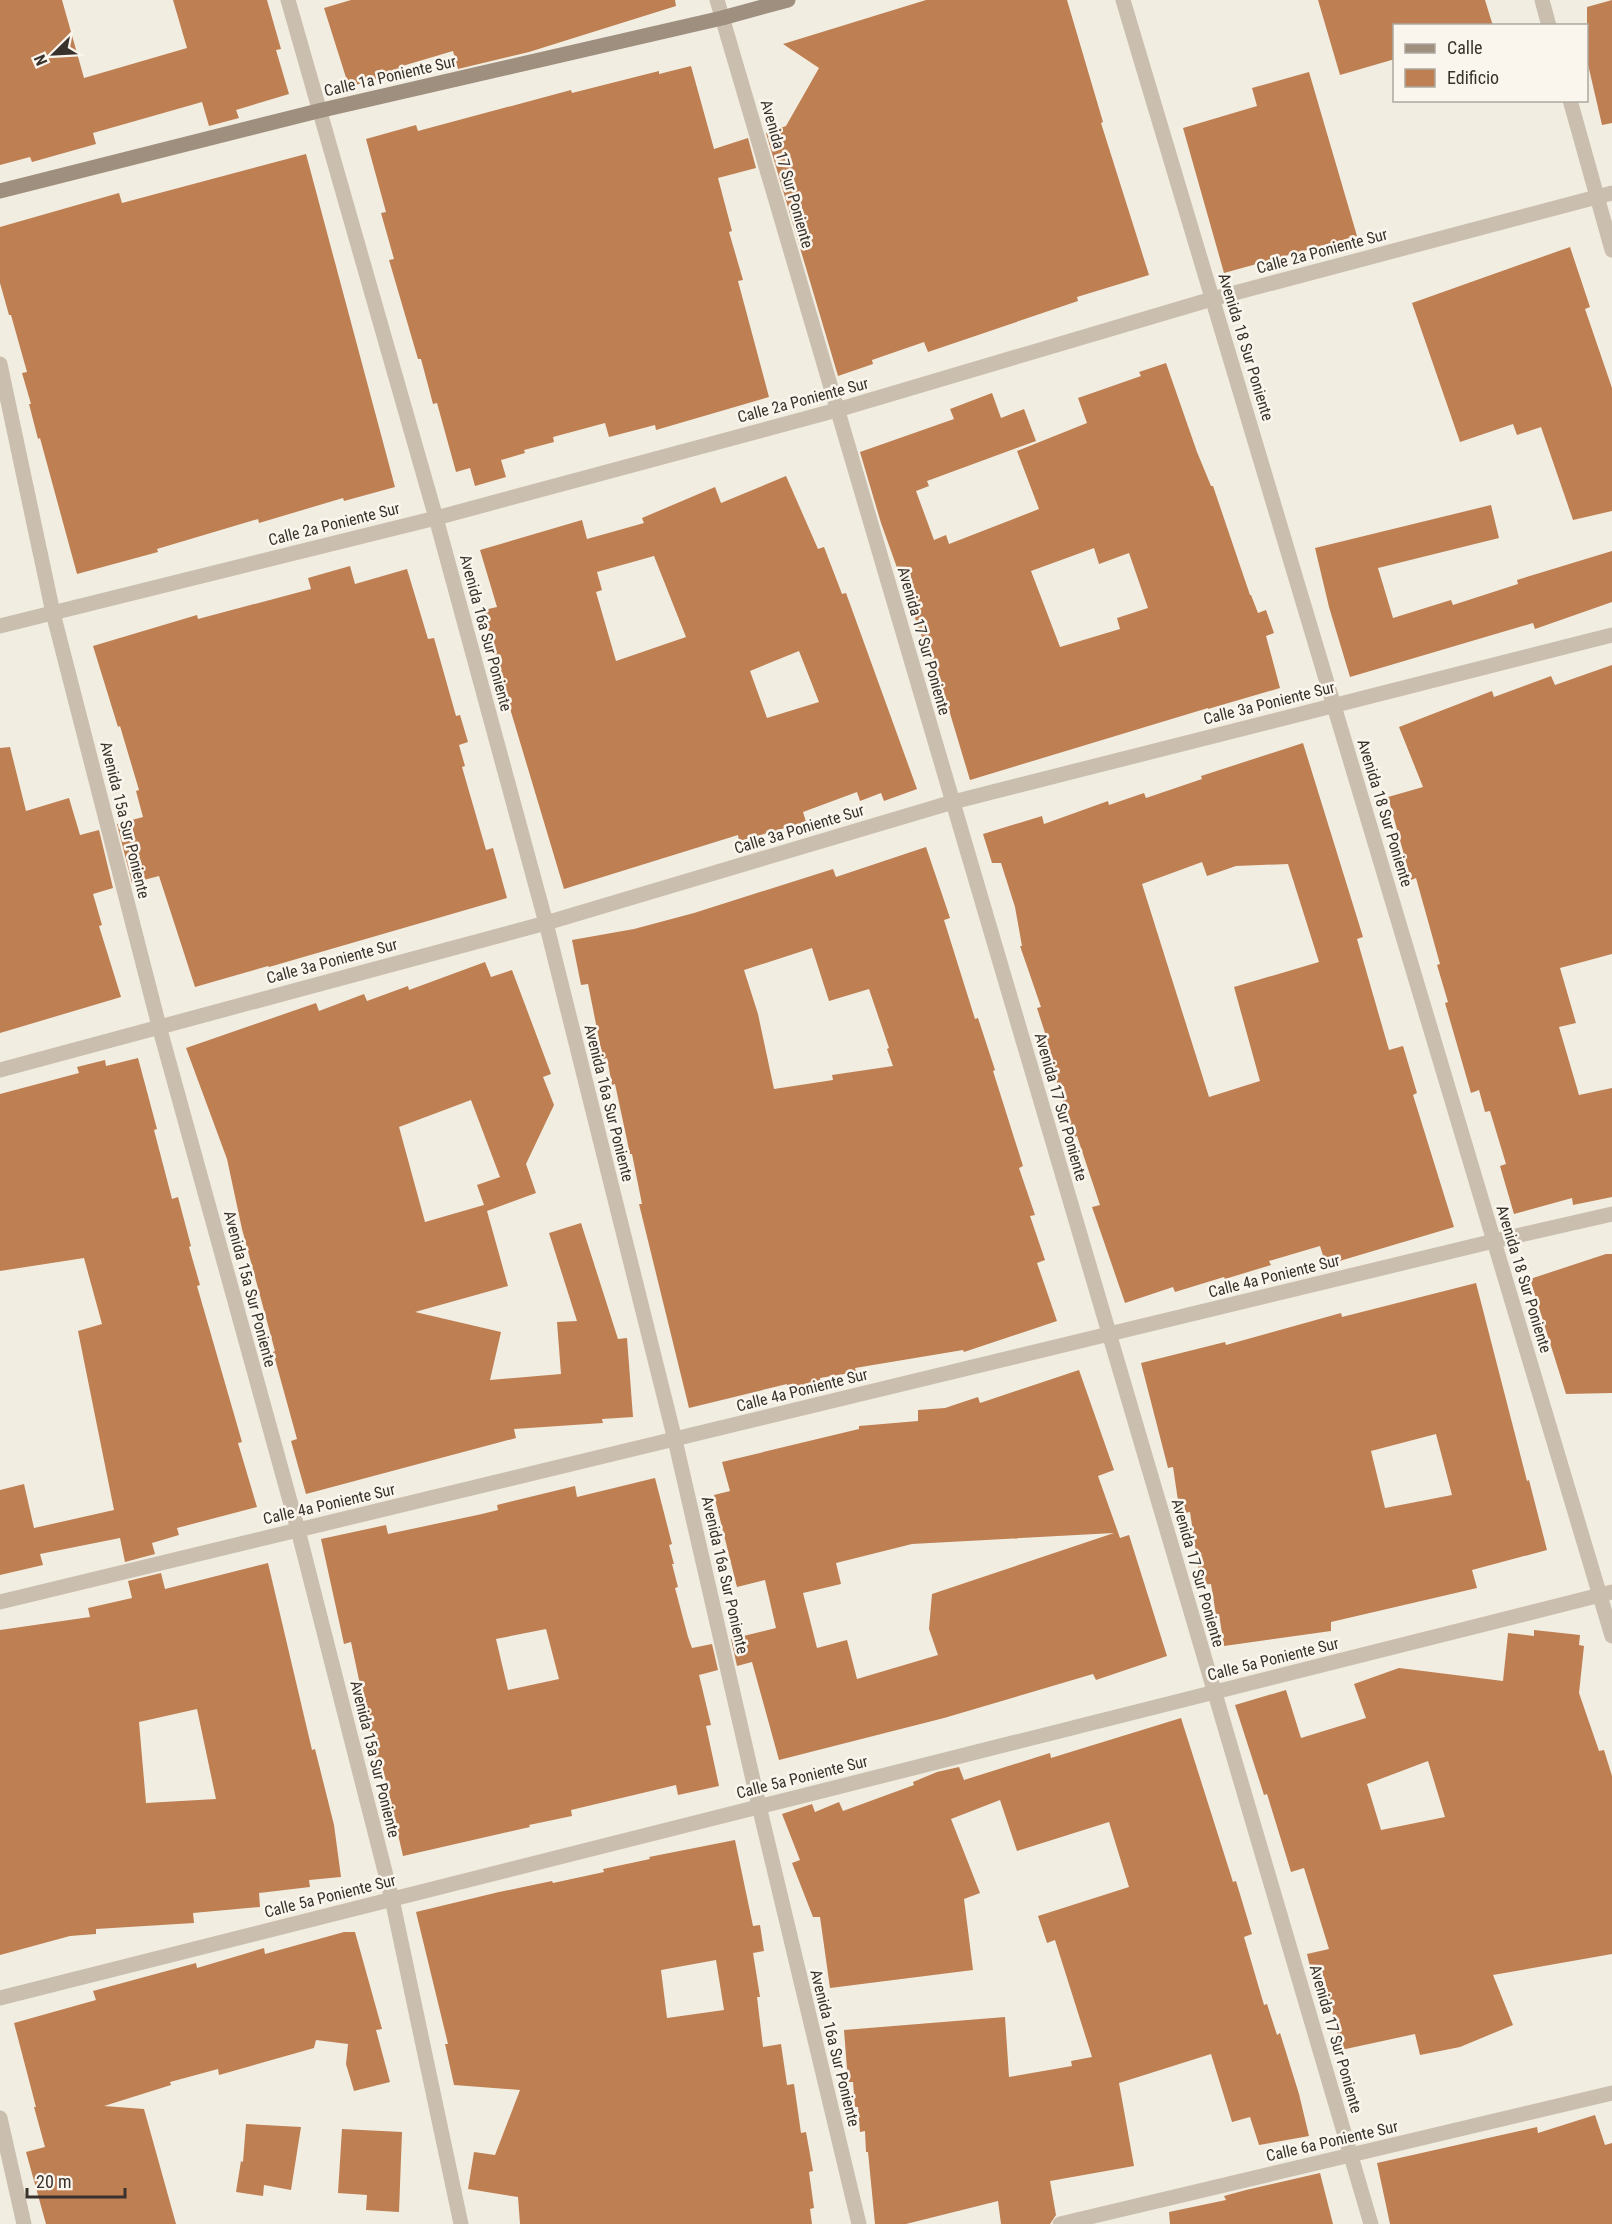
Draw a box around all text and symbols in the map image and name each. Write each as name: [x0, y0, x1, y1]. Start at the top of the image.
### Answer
north arrow: [24, 24, 84, 84]
legend: [1393, 24, 1588, 102]
text: Calle: [1447, 37, 1483, 58]
text: N: [30, 52, 51, 68]
street label: Calle 1a Poniente Sur: [322, 52, 458, 100]
text: Edificio: [1447, 67, 1499, 88]
street label: Avenida 17 Sur Poniente: [757, 98, 817, 250]
street label: Calle 2a Poniente Sur: [1254, 224, 1390, 278]
street label: Avenida 18 Sur Poniente: [1214, 271, 1278, 423]
street label: Calle 2a Poniente Sur: [735, 373, 871, 427]
street label: Calle 2a Poniente Sur: [266, 498, 402, 550]
street label: Avenida 16a Sur Poniente: [456, 553, 516, 713]
street label: Avenida 17 Sur Poniente: [894, 565, 954, 717]
street label: Calle 3a Poniente Sur: [1201, 677, 1337, 729]
street label: Avenida 18 Sur Poniente: [1353, 737, 1417, 889]
street label: Avenida 15a Sur Poniente: [96, 740, 154, 900]
street label: Calle 3a Poniente Sur: [732, 800, 866, 858]
street label: Calle 3a Poniente Sur: [264, 934, 400, 988]
street label: Avenida 16a Sur Poniente: [580, 1023, 638, 1183]
street label: Avenida 17 Sur Poniente: [1031, 1031, 1091, 1183]
street label: Avenida 18 Sur Poniente: [1492, 1203, 1556, 1355]
street label: Avenida 15a Sur Poniente: [220, 1209, 280, 1369]
street label: Calle 4a Poniente Sur: [1206, 1250, 1342, 1302]
street label: Calle 4a Poniente Sur: [734, 1364, 870, 1416]
street label: Calle 4a Poniente Sur: [261, 1480, 397, 1528]
street label: Avenida 16a Sur Poniente: [698, 1494, 752, 1656]
street label: Avenida 17 Sur Poniente: [1168, 1497, 1228, 1649]
street label: Calle 5a Poniente Sur: [1205, 1633, 1341, 1685]
street label: Avenida 15a Sur Poniente: [346, 1679, 404, 1839]
street label: Calle 5a Poniente Sur: [734, 1751, 870, 1803]
street label: Calle 5a Poniente Sur: [262, 1870, 398, 1922]
street label: Avenida 17 Sur Poniente: [1306, 1963, 1366, 2115]
street label: Avenida 16a Sur Poniente: [806, 1968, 864, 2128]
street label: Calle 6a Poniente Sur: [1264, 2117, 1400, 2165]
scale bar: [27, 2161, 124, 2199]
text: 20 m: [36, 2171, 71, 2192]

